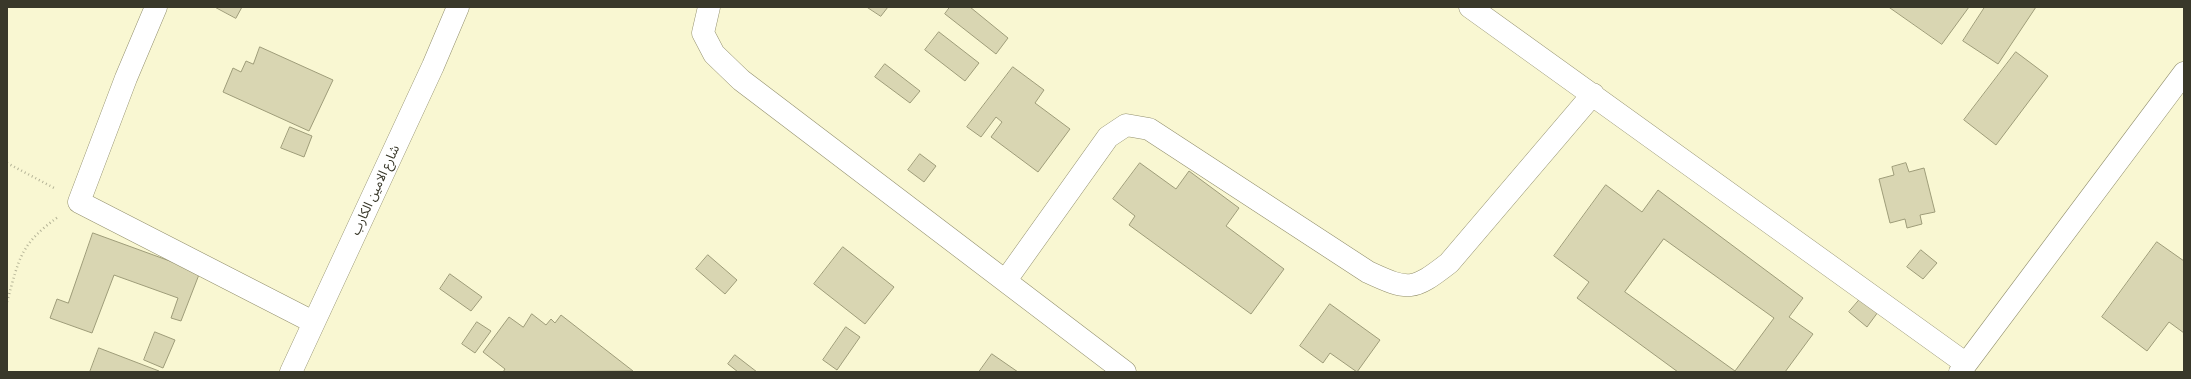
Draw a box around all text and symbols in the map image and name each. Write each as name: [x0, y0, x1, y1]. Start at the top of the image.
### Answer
street label: شارع الامين الكارب: [347, 142, 403, 238]

